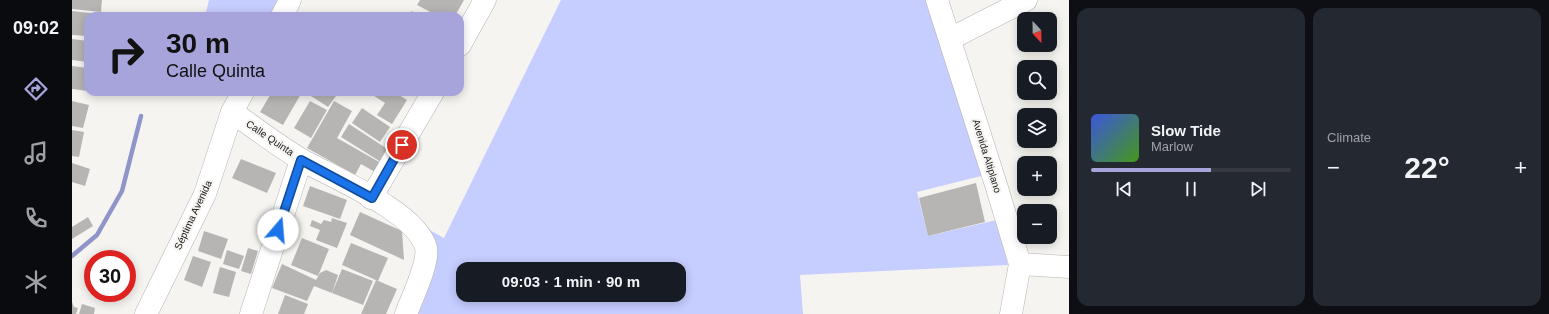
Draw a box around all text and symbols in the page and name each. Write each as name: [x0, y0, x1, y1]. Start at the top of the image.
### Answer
north arrow: [1017, 12, 1057, 52]
map controls: [1017, 12, 1057, 244]
text: 09:02: [13, 18, 59, 38]
icon: right: [100, 28, 152, 80]
text: 30 m: [166, 28, 230, 59]
button: search: [1017, 60, 1057, 100]
text: Calle Quinta: [166, 61, 265, 81]
icon: directions: [22, 75, 50, 103]
button: layers: [1017, 108, 1057, 148]
street label: Calle Quinta: [244, 118, 296, 158]
street label: Avenida Altiplano: [971, 118, 1004, 195]
text: Slow Tide: [1151, 122, 1221, 139]
pin: [385, 128, 419, 162]
text: Climate: [1327, 130, 1371, 145]
icon: arrive: [391, 134, 413, 156]
icon: music: [22, 139, 50, 167]
text: Marlow: [1151, 139, 1193, 154]
text: 22°: [1404, 151, 1450, 184]
text: −: [1327, 155, 1340, 180]
text: +: [1514, 155, 1527, 180]
button: +: [1017, 156, 1057, 196]
street label: Séptima Avenida: [172, 178, 214, 251]
icon: previous: [1113, 178, 1135, 200]
icon: pause: [1180, 178, 1202, 200]
icon: next: [1247, 178, 1269, 200]
icon: phone: [22, 204, 50, 232]
button: −: [1017, 204, 1057, 244]
position arrow: [257, 209, 299, 251]
speed limit sign: 30: [84, 250, 136, 302]
icon: climate: [22, 268, 50, 296]
text: 09:03 · 1 min · 90 m: [502, 273, 640, 290]

